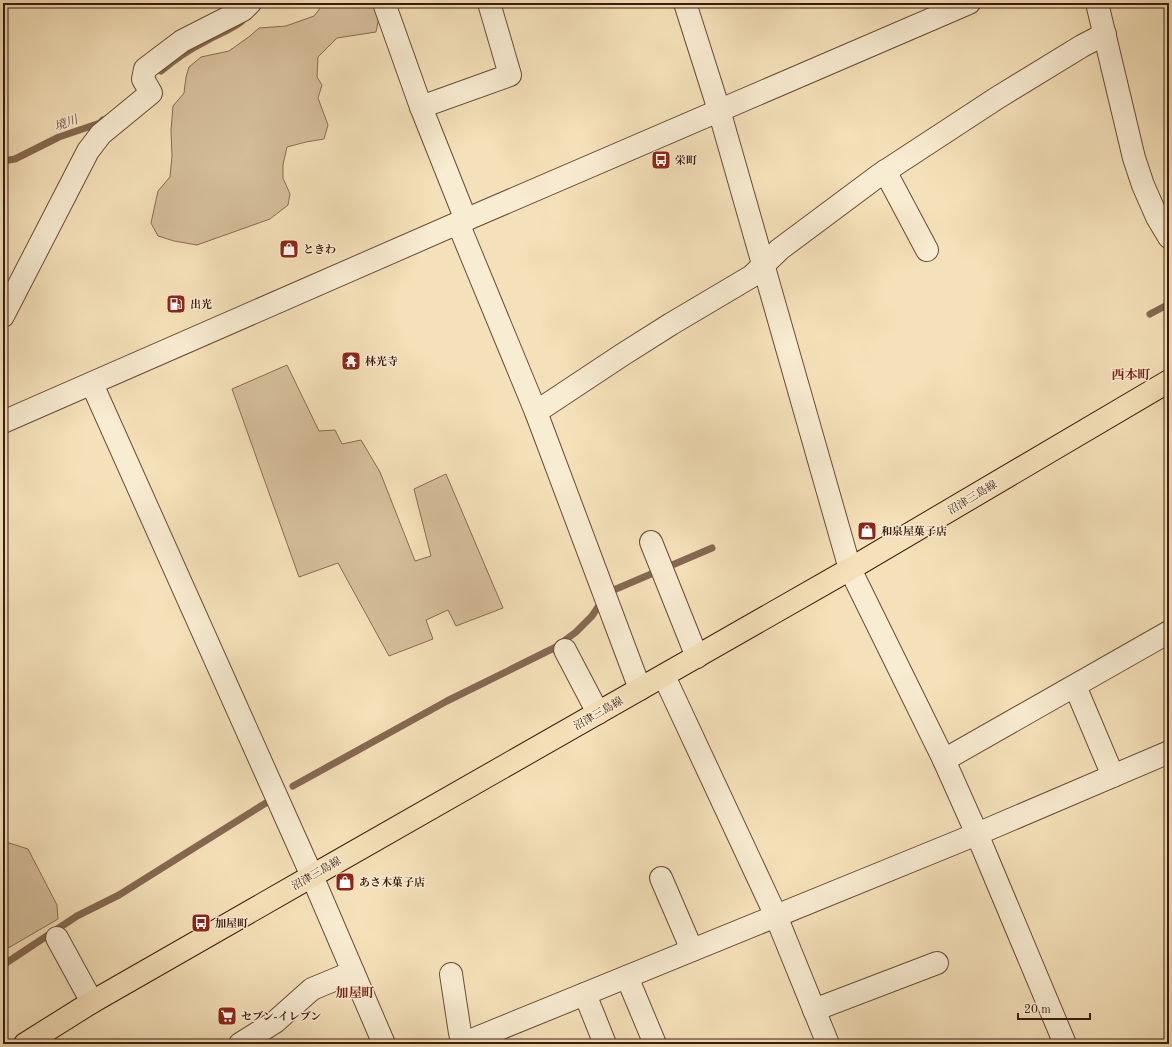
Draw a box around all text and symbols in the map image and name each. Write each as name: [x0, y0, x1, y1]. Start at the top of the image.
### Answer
water label: 境川: [52, 112, 82, 134]
bus stop icon: 栄町: [650, 149, 672, 171]
place label: 栄町: [675, 154, 697, 167]
shop icon: ときわ: [278, 238, 300, 260]
place label: ときわ: [303, 244, 336, 256]
fuel station icon: 出光: [165, 293, 187, 315]
place label: 出光: [190, 298, 212, 311]
temple icon: 林光寺: [340, 350, 362, 372]
place label: 林光寺: [365, 355, 398, 368]
district label: 西本町: [1111, 367, 1151, 382]
street label: 沼津三島線: [945, 478, 999, 517]
shop icon: 和泉屋菓子店: [856, 520, 878, 542]
place label: 和泉屋菓子店: [881, 525, 947, 538]
street label: 沼津三島線: [571, 694, 625, 733]
street label: 沼津三島線: [289, 854, 343, 893]
shop icon: あさ木菓子店: [334, 871, 356, 893]
place label: あさ木菓子店: [359, 876, 425, 889]
bus stop icon: 加屋町: [190, 912, 212, 934]
place label: 加屋町: [215, 917, 248, 930]
district label: 加屋町: [335, 986, 375, 1000]
scale bar: [1018, 995, 1090, 1021]
text: 20 m: [1024, 1004, 1051, 1016]
supermarket icon: セブン-イレブン: [216, 1005, 238, 1027]
place label: セブン-イレブン: [241, 1010, 321, 1023]

